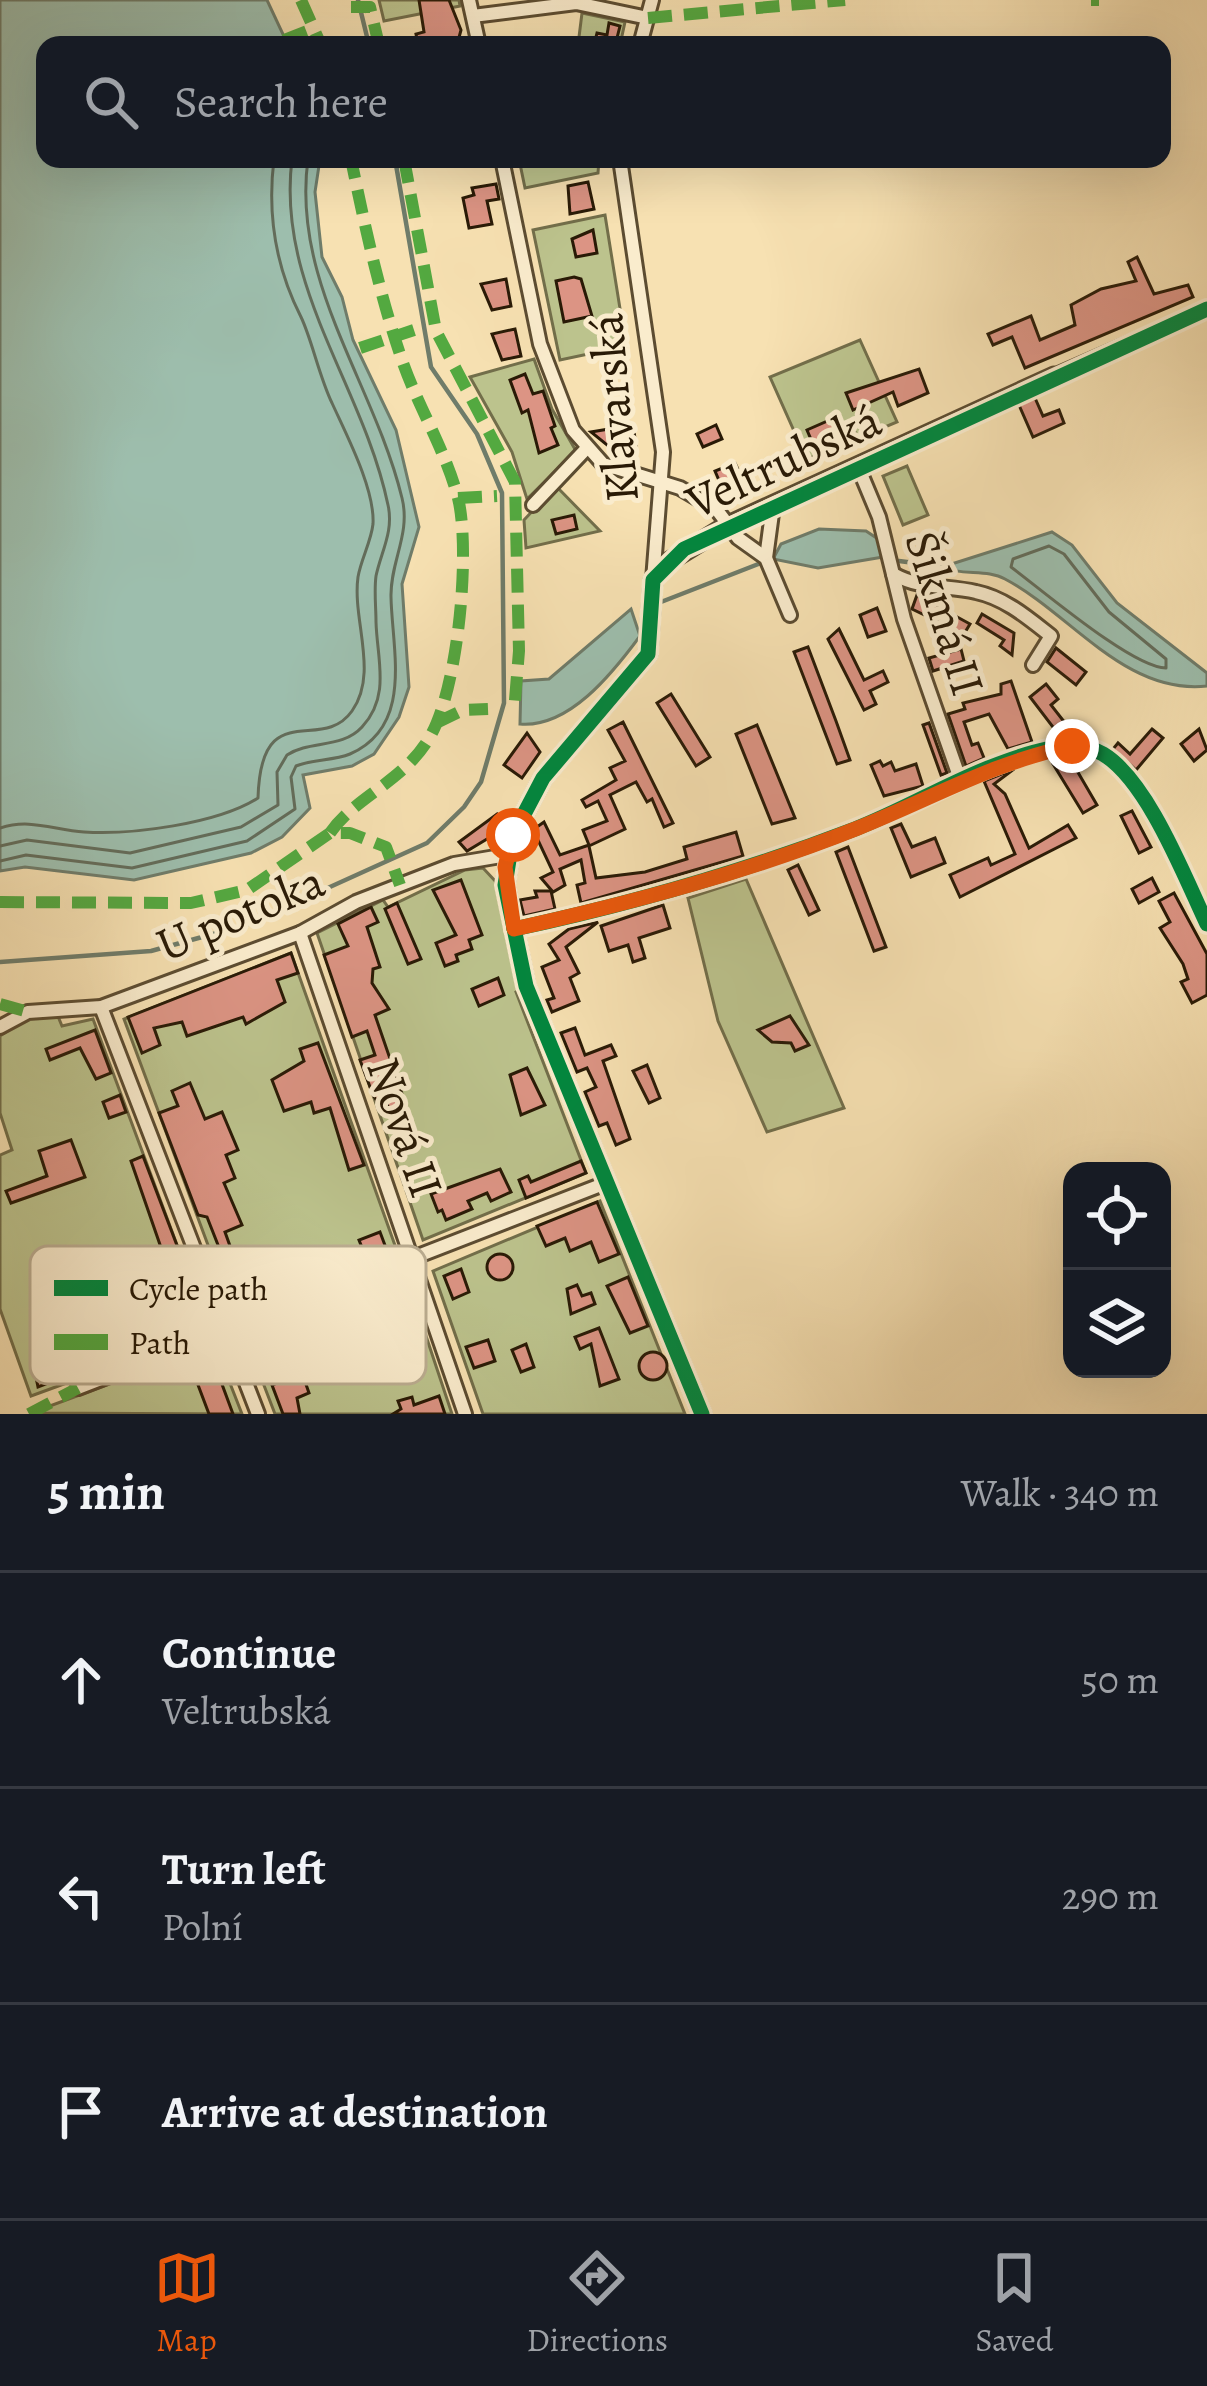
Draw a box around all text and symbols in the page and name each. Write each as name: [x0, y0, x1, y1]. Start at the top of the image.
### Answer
search box: [36, 36, 1171, 168]
icon: search: [78, 69, 144, 135]
text: Search here: [174, 71, 388, 133]
street label: Klavarská: [573, 310, 655, 505]
street label: Veltrubská: [674, 387, 892, 535]
street label: Šikmá II: [889, 523, 1001, 704]
route end: [1045, 719, 1099, 773]
route start: [486, 808, 540, 862]
street label: U potoka: [146, 848, 335, 978]
street label: Nová II: [350, 1049, 460, 1206]
map controls: [1063, 1162, 1171, 1378]
button: locate: [1063, 1162, 1171, 1270]
legend: [30, 1246, 426, 1384]
text: Cycle path: [129, 1266, 268, 1311]
button: layers: [1063, 1270, 1171, 1378]
text: Path: [129, 1320, 190, 1365]
text: 5 min: [48, 1457, 165, 1527]
text: Walk · 340 m: [961, 1466, 1159, 1519]
text: Continue: [162, 1622, 336, 1684]
icon: ahead: [48, 1647, 114, 1713]
text: 50 m: [1081, 1653, 1159, 1706]
text: Veltrubská: [162, 1684, 331, 1737]
text: Turn left: [162, 1838, 326, 1900]
icon: left: [48, 1863, 114, 1929]
text: 290 m: [1062, 1869, 1159, 1922]
text: Polní: [162, 1900, 243, 1953]
icon: arrive: [48, 2079, 114, 2145]
text: Arrive at destination: [162, 2081, 548, 2143]
tab: Map: [154, 2245, 220, 2362]
tab: Directions: [527, 2245, 668, 2362]
tab: Saved: [975, 2245, 1053, 2362]

